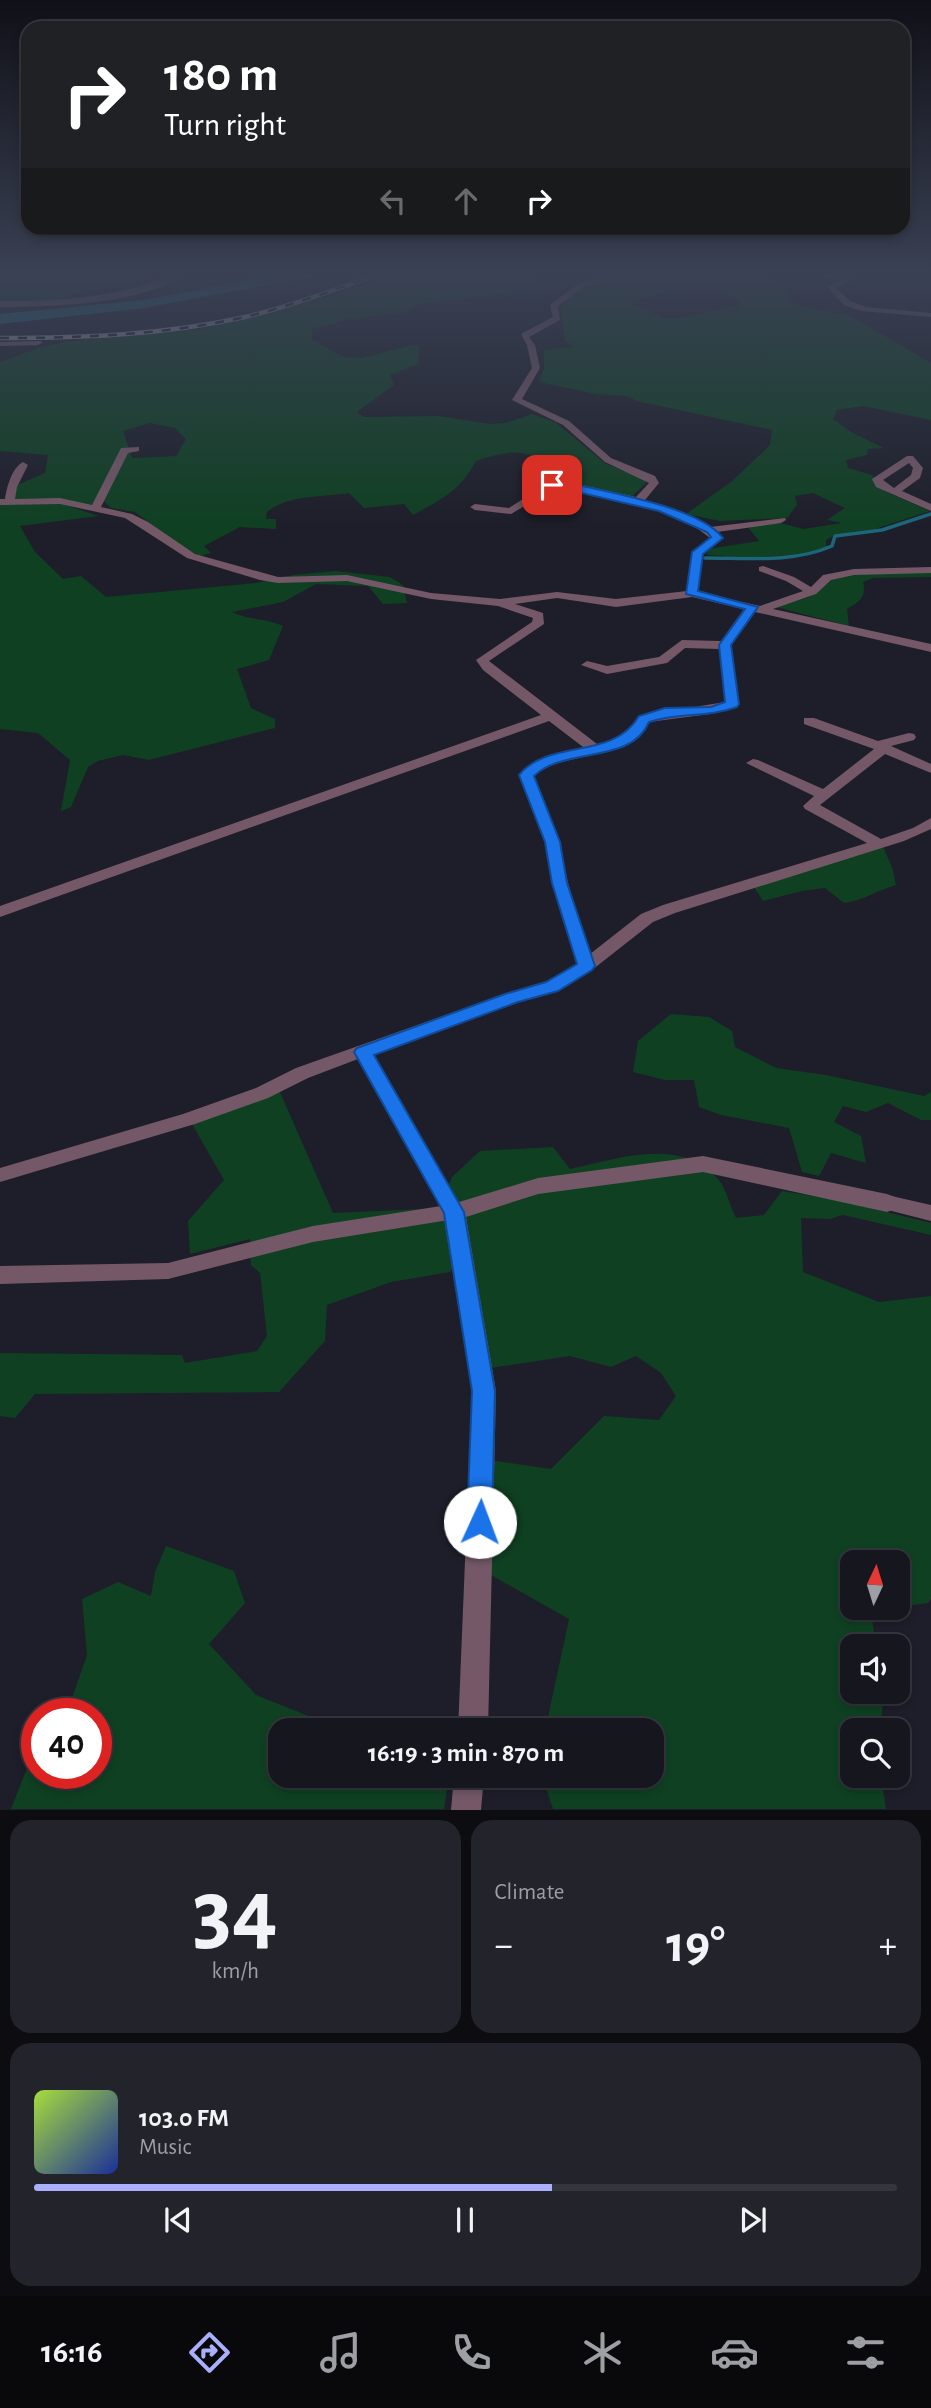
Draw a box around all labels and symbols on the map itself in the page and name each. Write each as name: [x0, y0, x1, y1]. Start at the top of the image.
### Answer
pin: [522, 455, 582, 515]
position arrow: [443, 1485, 517, 1559]
north arrow: [840, 1550, 910, 1620]
speed limit sign: 40: [21, 1698, 112, 1789]

